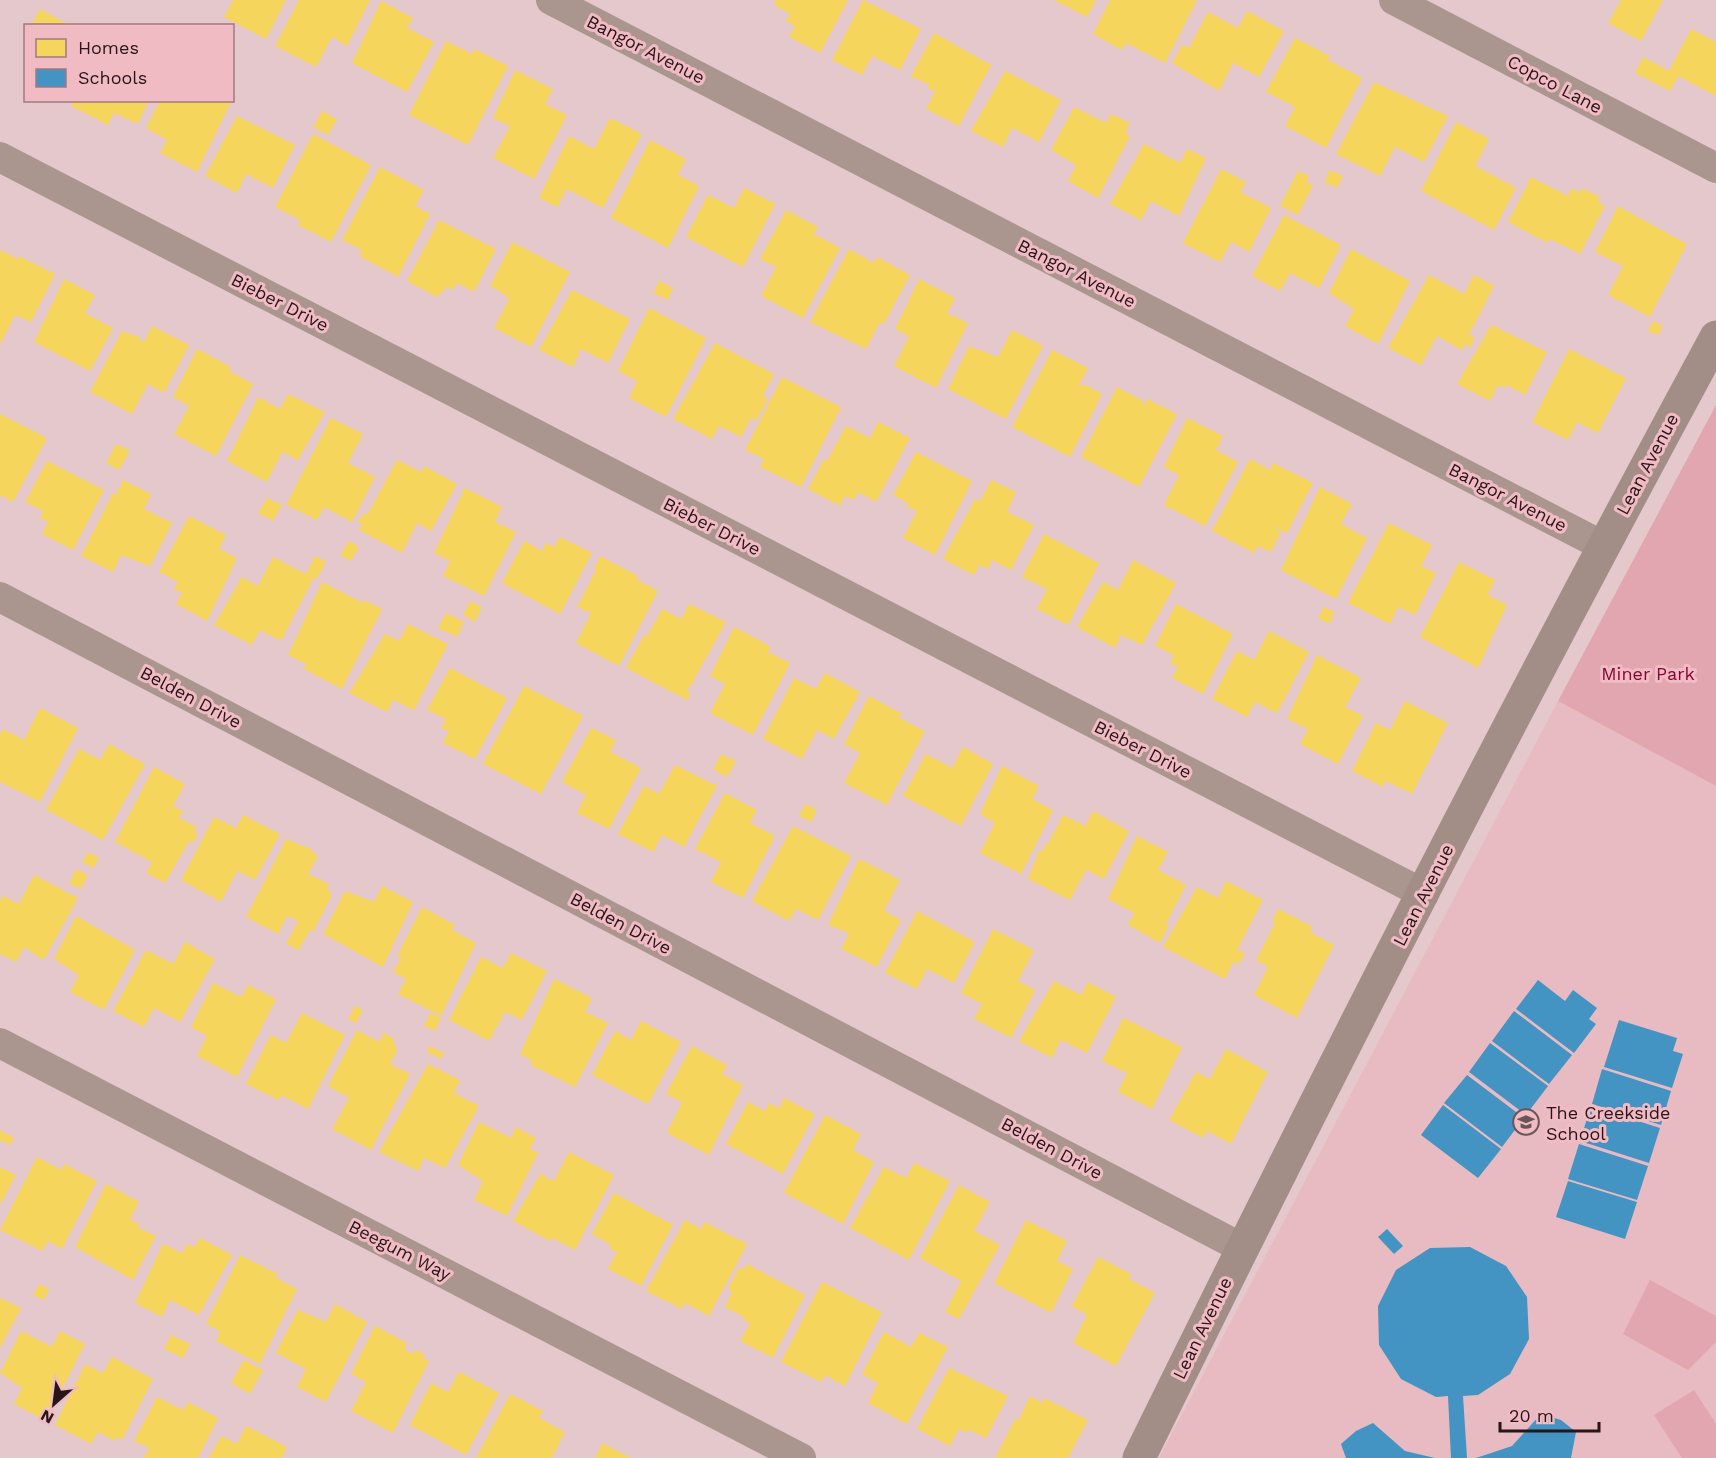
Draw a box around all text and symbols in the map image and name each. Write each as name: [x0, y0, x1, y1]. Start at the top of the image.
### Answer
street label: Bangor Avenue: [584, 10, 708, 88]
legend: [24, 24, 234, 102]
text: Homes: [78, 37, 139, 58]
street label: Copco Lane: [1504, 50, 1606, 118]
text: Schools: [78, 67, 147, 88]
street label: Bangor Avenue: [1015, 234, 1139, 312]
street label: Bieber Drive: [228, 268, 332, 336]
street label: Lean Avenue: [1612, 410, 1682, 518]
street label: Bangor Avenue: [1446, 458, 1570, 536]
street label: Bieber Drive: [660, 492, 764, 560]
street label: Belden Drive: [137, 662, 245, 732]
park label: Miner Park: [1601, 663, 1695, 684]
street label: Bieber Drive: [1091, 715, 1195, 783]
street label: Lean Avenue: [1388, 841, 1458, 949]
street label: Belden Drive: [567, 888, 675, 958]
place label: The Creekside School: [1546, 1102, 1670, 1144]
school or university icon: The Creekside School: [1511, 1107, 1541, 1137]
street label: Belden Drive: [998, 1113, 1106, 1183]
street label: Beegum Way: [346, 1215, 455, 1285]
street label: Lean Avenue: [1168, 1273, 1236, 1383]
north arrow: [24, 1374, 84, 1434]
scale bar: [1500, 1395, 1599, 1433]
text: 20 m: [1509, 1405, 1554, 1426]
text: N: [37, 1406, 57, 1428]

